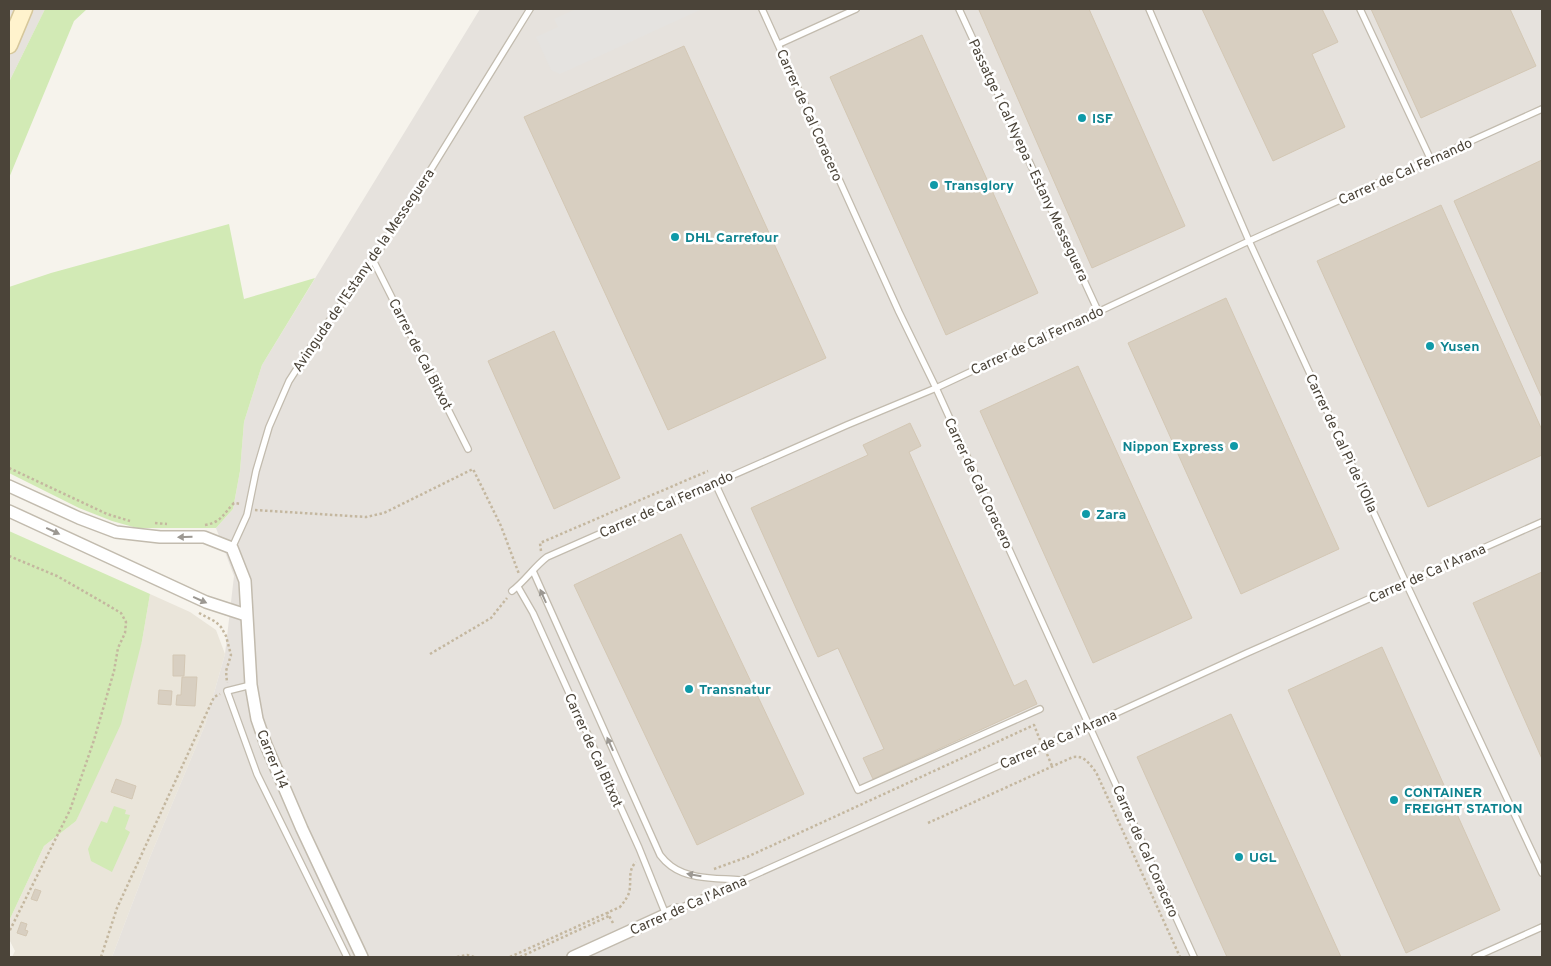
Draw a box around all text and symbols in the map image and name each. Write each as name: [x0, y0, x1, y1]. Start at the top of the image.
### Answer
street label: Passatge 1 Cal Nyepa - Estany Messeguera: [964, 37, 1091, 285]
street label: Carrer de Cal Coracero: [772, 47, 846, 184]
place label: ISF: [1092, 111, 1113, 128]
marker: ISF: [1076, 112, 1088, 124]
street label: Carrer de Cal Fernando: [1336, 135, 1475, 210]
street label: Avinguda de l'Estany de la Messeguera: [290, 166, 439, 376]
place label: Transglory: [944, 178, 1014, 195]
marker: Transglory: [928, 179, 940, 191]
place label: DHL Carrefour: [685, 230, 779, 247]
marker: DHL Carrefour: [669, 231, 681, 243]
street label: Carrer de Cal Bitxot: [384, 296, 455, 413]
street label: Carrer de Cal Fernando: [969, 303, 1107, 380]
place label: Yusen: [1440, 339, 1480, 356]
marker: Yusen: [1424, 340, 1436, 352]
street label: Carrer de Cal Pi de l'Olla: [1301, 371, 1380, 516]
street label: Carrer de Cal Coracero: [940, 415, 1016, 552]
place label: Nippon Express: [1123, 439, 1224, 456]
marker: Nippon Express: [1228, 440, 1240, 452]
street label: Carrer de Cal Fernando: [597, 468, 736, 543]
place label: Zara: [1096, 507, 1126, 524]
marker: Zara: [1080, 508, 1092, 520]
one-way arrow: [46, 528, 60, 536]
one-way arrow: [177, 533, 193, 541]
street label: Carrer de Ca l'Arana: [1367, 541, 1489, 608]
one-way arrow: [539, 589, 547, 603]
one-way arrow: [193, 596, 207, 604]
place label: Transnatur: [699, 682, 771, 699]
marker: Transnatur: [683, 683, 695, 695]
street label: Carrer de Cal Bitxot: [560, 691, 625, 810]
street label: Carrer de Ca l'Arana: [998, 707, 1120, 774]
street label: Carrer 114: [252, 727, 291, 792]
one-way arrow: [606, 737, 614, 751]
street label: Carrer de Cal Coracero: [1108, 783, 1182, 920]
place label: CONTAINER FREIGHT STATION: [1404, 785, 1522, 818]
marker: CONTAINER FREIGHT STATION: [1388, 794, 1400, 806]
place label: UGL: [1249, 850, 1277, 867]
marker: UGL: [1233, 851, 1245, 863]
one-way arrow: [685, 871, 701, 879]
street label: Carrer de Ca l'Arana: [628, 873, 750, 940]

